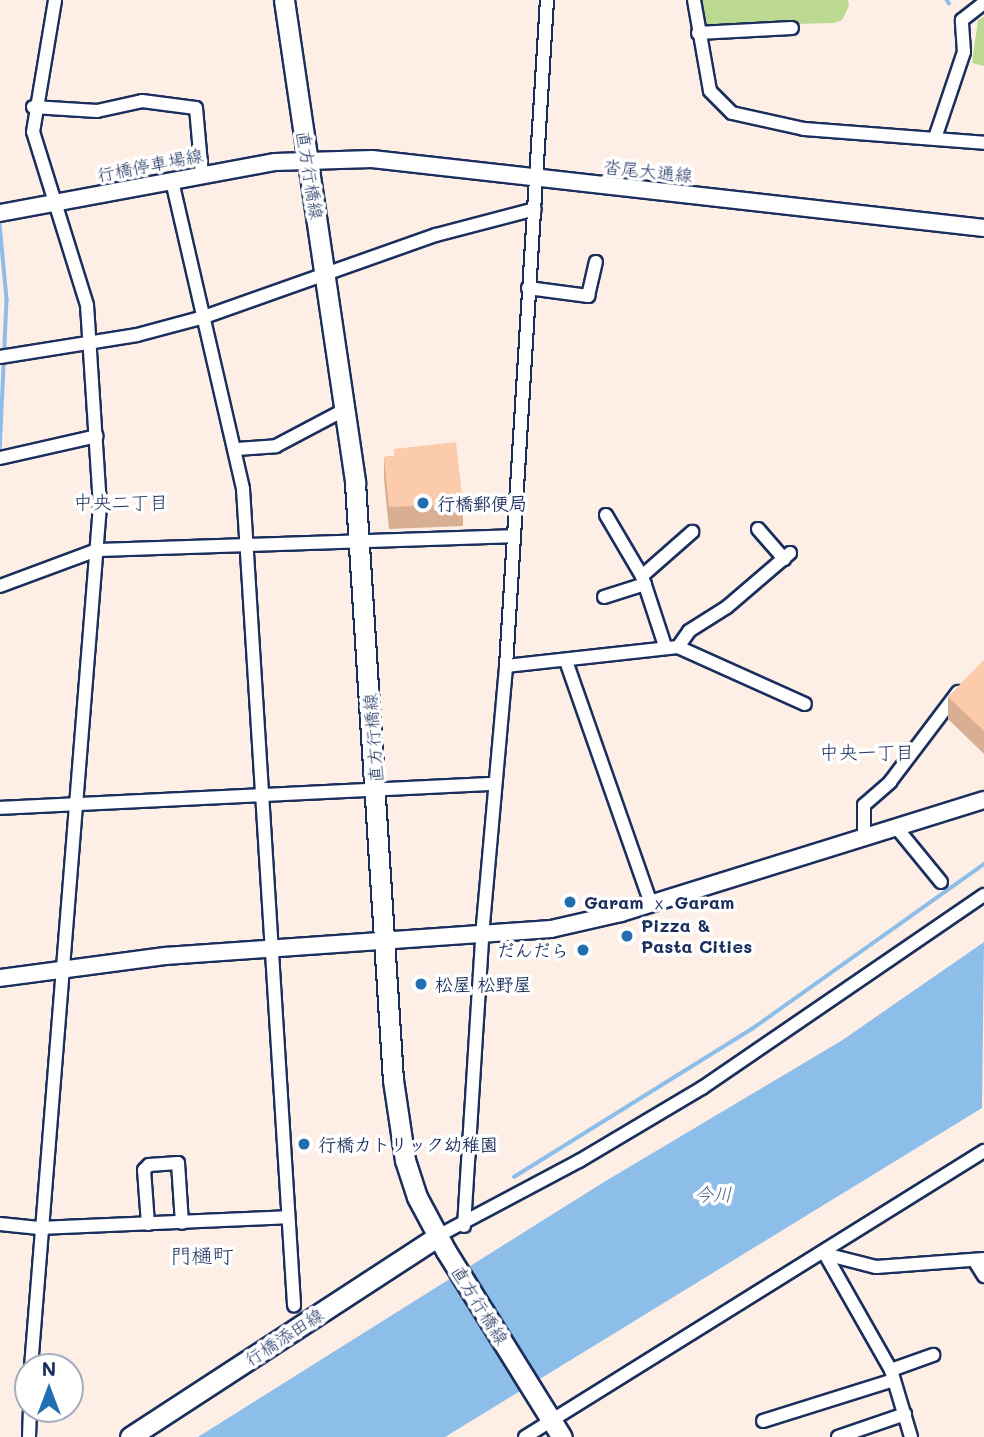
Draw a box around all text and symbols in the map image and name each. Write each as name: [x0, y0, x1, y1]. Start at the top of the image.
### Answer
street label: 直方行橋線: [292, 129, 328, 221]
street label: 行橋停車場線: [95, 144, 205, 186]
street label: 沓尾大通線: [602, 156, 694, 186]
district label: 中央二丁目: [74, 491, 168, 513]
place label: 行橋郵便局: [437, 492, 527, 514]
marker: 行橋郵便局: [415, 495, 431, 511]
street label: 直方行橋線: [359, 692, 387, 784]
district label: 中央一丁目: [820, 741, 914, 763]
place label: Garam ｘ Garam: [584, 891, 734, 913]
marker: Garam ｘ Garam: [562, 894, 578, 910]
place label: Pizza & Pasta Cities: [641, 915, 752, 958]
marker: Pizza & Pasta Cities: [619, 928, 635, 944]
place label: だんだら: [497, 939, 569, 961]
marker: だんだら: [575, 942, 591, 958]
place label: 松屋 松野屋: [435, 973, 531, 995]
marker: 松屋 松野屋: [413, 976, 429, 992]
place label: 行橋カトリック幼稚園: [318, 1133, 498, 1155]
marker: 行橋カトリック幼稚園: [296, 1136, 312, 1152]
water label: 今川: [694, 1183, 732, 1205]
district label: 門樋町: [171, 1242, 233, 1268]
street label: 直方行橋線: [447, 1261, 513, 1349]
street label: 行橋添田線: [240, 1303, 328, 1371]
north arrow: [14, 1353, 84, 1423]
text: N: [42, 1356, 56, 1381]

